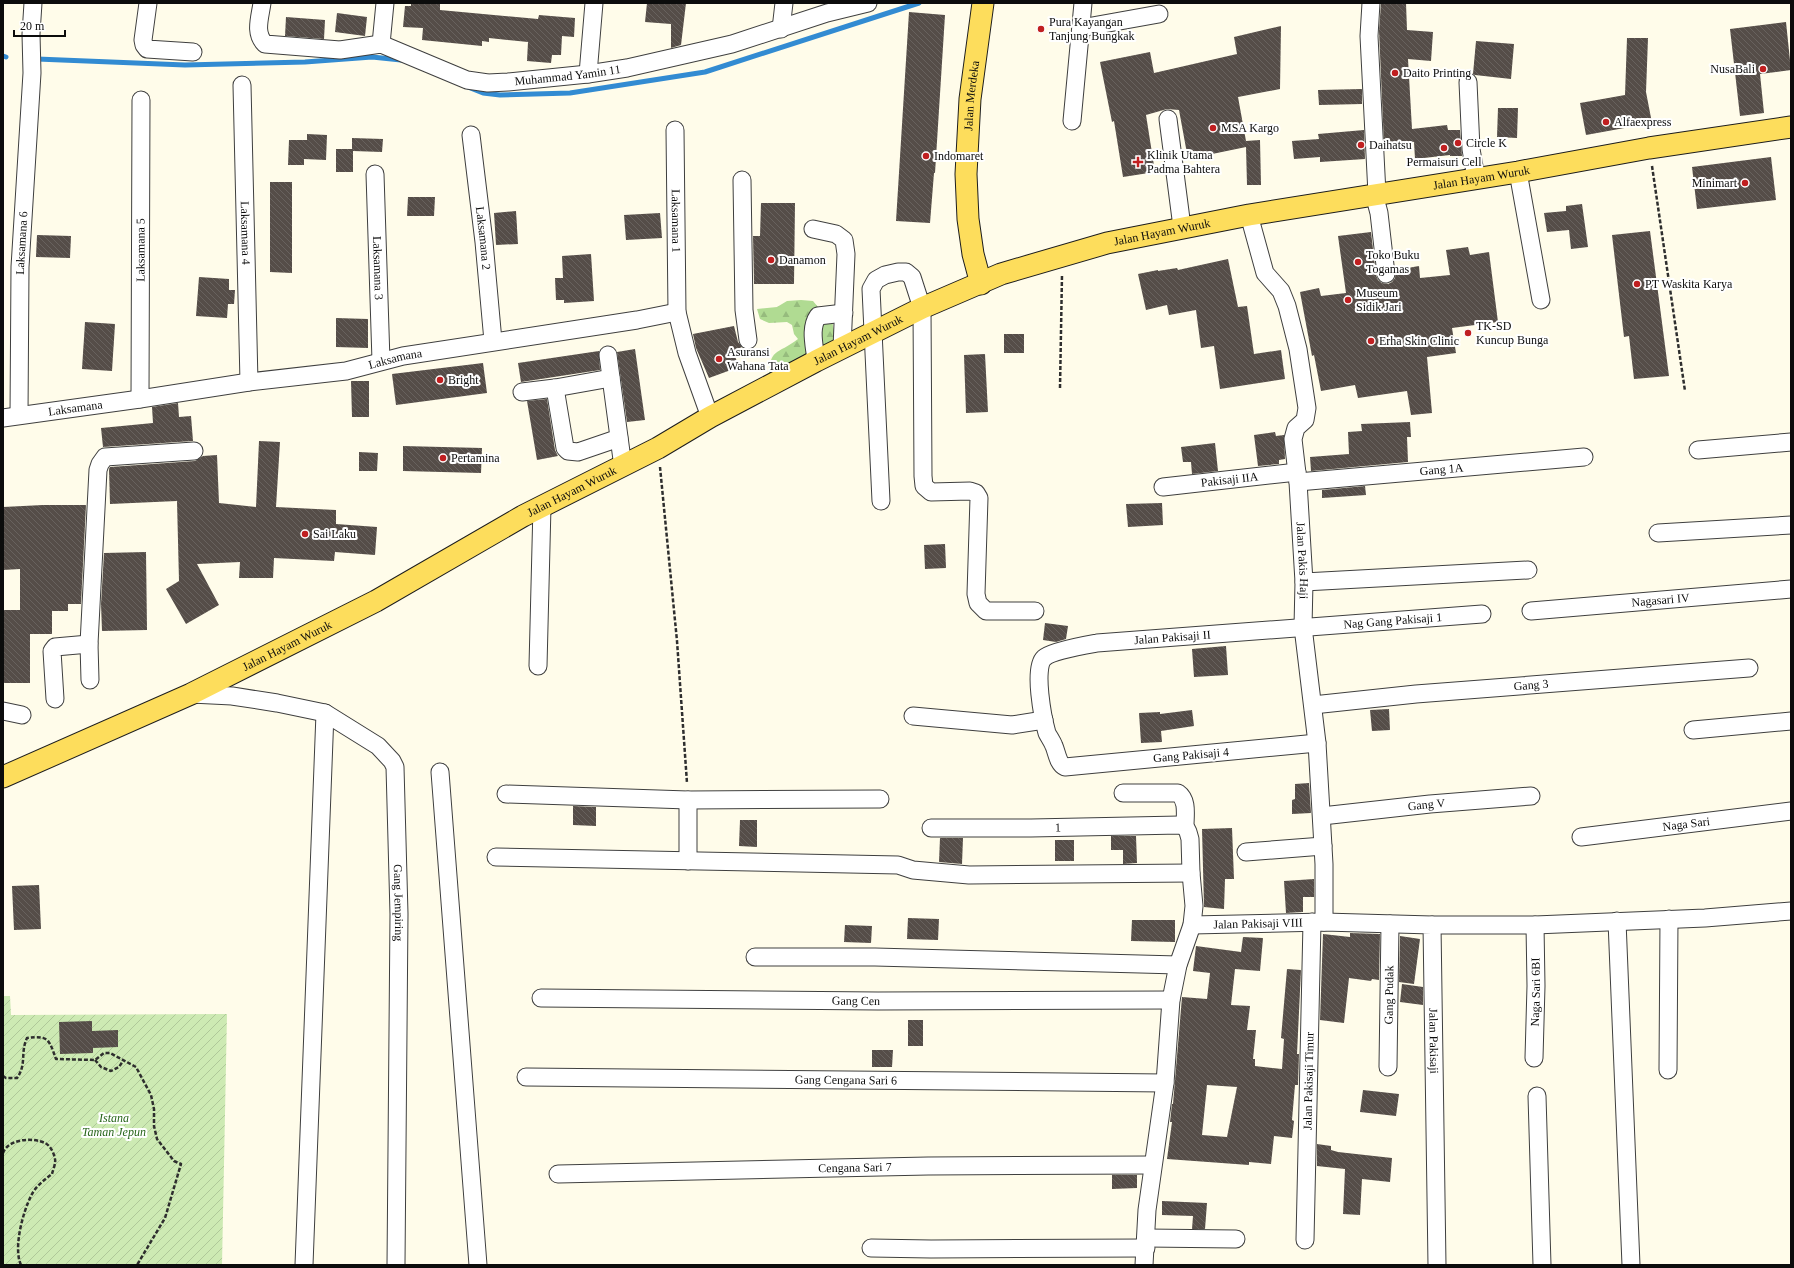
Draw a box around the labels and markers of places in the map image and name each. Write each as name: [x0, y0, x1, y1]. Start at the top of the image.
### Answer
place label: Pura Kayangan Tanjung Bungkak: [1049, 15, 1134, 43]
marker: Pura Kayangan Tanjung Bungkak: [1036, 24, 1046, 34]
place label: NusaBali: [1710, 62, 1756, 76]
marker: NusaBali: [1758, 64, 1768, 74]
place label: Daito Printing: [1403, 66, 1471, 80]
marker: Daito Printing: [1390, 68, 1400, 78]
place label: Alfaexpress: [1614, 115, 1672, 129]
marker: Alfaexpress: [1601, 117, 1611, 127]
place label: MSA Kargo: [1221, 121, 1279, 135]
marker: MSA Kargo: [1208, 123, 1218, 133]
place label: Circle K: [1466, 136, 1507, 150]
place label: Daihatsu: [1369, 138, 1412, 152]
marker: Circle K: [1453, 138, 1463, 148]
marker: Daihatsu: [1356, 140, 1366, 150]
marker: Permaisuri Cell: [1439, 143, 1449, 153]
place label: Klinik Utama Padma Bahtera: [1147, 148, 1221, 176]
place label: Indomaret: [934, 149, 984, 163]
marker: Indomaret: [921, 151, 931, 161]
place label: Permaisuri Cell: [1407, 155, 1482, 169]
marker: Klinik Utama Padma Bahtera: [1132, 156, 1144, 168]
place label: Minimart: [1692, 176, 1738, 190]
marker: Minimart: [1740, 178, 1750, 188]
place label: Toko Buku Togamas: [1366, 248, 1420, 276]
place label: Danamon: [779, 253, 826, 267]
marker: Danamon: [766, 255, 776, 265]
marker: Toko Buku Togamas: [1353, 257, 1363, 267]
place label: PT Waskita Karya: [1645, 277, 1733, 291]
marker: PT Waskita Karya: [1632, 279, 1642, 289]
place label: Museum Sidik Jari: [1356, 286, 1402, 314]
marker: Museum Sidik Jari: [1343, 295, 1353, 305]
place label: TK-SD Kuncup Bunga: [1476, 319, 1549, 347]
marker: TK-SD Kuncup Bunga: [1463, 328, 1473, 338]
place label: Erha Skin Clinic: [1379, 334, 1459, 348]
marker: Erha Skin Clinic: [1366, 336, 1376, 346]
place label: Asuransi Wahana Tata: [727, 345, 789, 373]
marker: Asuransi Wahana Tata: [714, 354, 724, 364]
place label: Bright: [448, 373, 479, 387]
marker: Bright: [435, 375, 445, 385]
place label: Pertamina: [451, 451, 500, 465]
marker: Pertamina: [438, 453, 448, 463]
place label: Sai Laku: [313, 527, 356, 541]
marker: Sai Laku: [300, 529, 310, 539]

